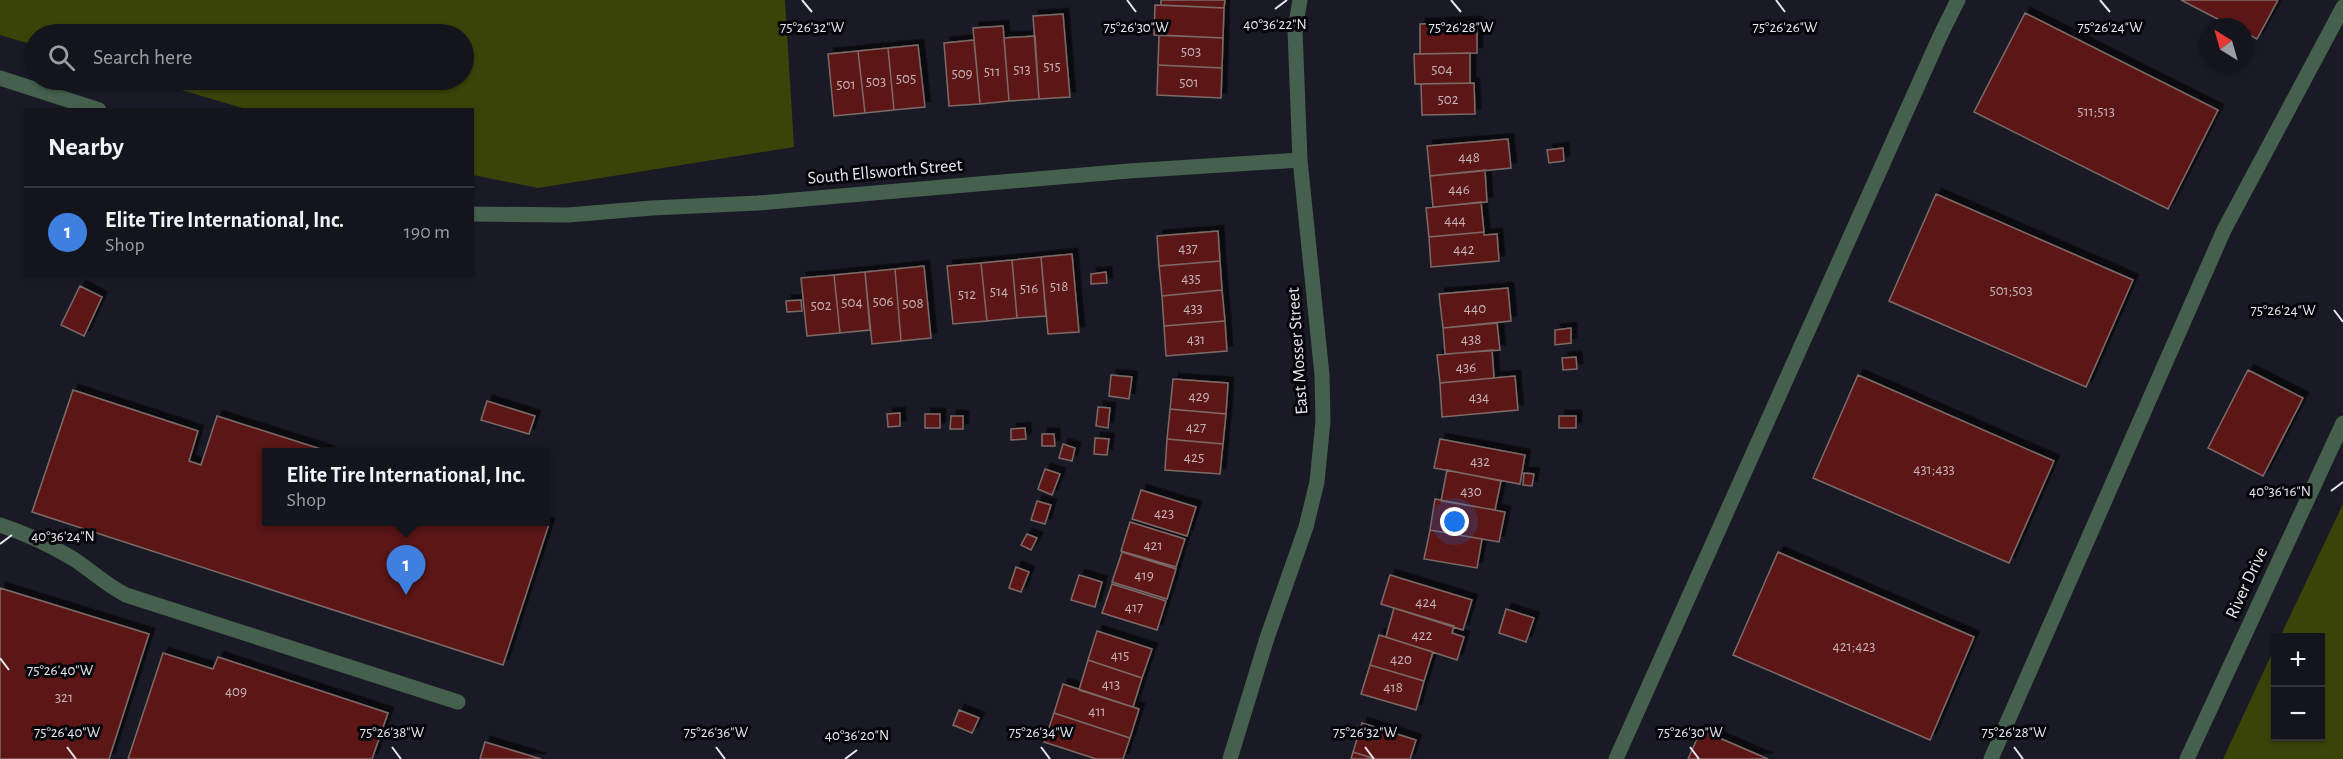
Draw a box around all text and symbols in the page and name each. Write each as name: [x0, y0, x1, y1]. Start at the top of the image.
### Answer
text: 40°36'22"N: [1243, 17, 1307, 32]
north arrow: [2199, 18, 2253, 72]
text: 75°26'32"W: [780, 20, 845, 35]
text: 75°26'30"W: [1103, 20, 1169, 35]
text: 75°26'28"W: [1428, 20, 1494, 35]
text: 75°26'26"W: [1753, 20, 1818, 35]
text: 75°26'24"W: [2077, 20, 2143, 35]
search box: [24, 24, 474, 90]
icon: search: [45, 41, 78, 74]
house number: 503: [1181, 44, 1201, 59]
text: Search here: [93, 46, 192, 68]
house number: 515: [1043, 59, 1061, 74]
house number: 513: [1013, 62, 1031, 77]
house number: 504: [1431, 62, 1453, 77]
house number: 511: [984, 64, 1000, 79]
house number: 509: [951, 66, 973, 81]
house number: 505: [896, 71, 916, 86]
house number: 503: [866, 74, 886, 89]
house number: 501: [1179, 75, 1199, 90]
house number: 501: [836, 77, 856, 92]
house number: 502: [1437, 92, 1459, 107]
house number: 511;513: [2077, 104, 2115, 119]
text: Nearby: [48, 134, 124, 160]
house number: 448: [1458, 150, 1480, 165]
street label: South Ellsworth Street: [807, 156, 963, 188]
house number: 446: [1448, 182, 1470, 197]
text: Elite Tire International, Inc.: [105, 209, 344, 231]
house number: 444: [1444, 213, 1466, 228]
text: 1: [64, 222, 71, 242]
text: 190 m: [404, 222, 450, 242]
text: Shop: [105, 235, 145, 255]
house number: 437: [1178, 241, 1198, 256]
house number: 442: [1453, 242, 1475, 257]
house number: 435: [1181, 271, 1201, 286]
house number: 518: [1050, 279, 1068, 294]
house number: 516: [1020, 281, 1038, 296]
house number: 501;503: [1989, 283, 2033, 298]
house number: 514: [990, 284, 1008, 299]
house number: 512: [958, 287, 976, 302]
street label: East Mosser Street: [1285, 287, 1311, 415]
house number: 506: [872, 294, 894, 309]
house number: 504: [841, 295, 863, 310]
house number: 508: [902, 296, 924, 311]
house number: 502: [810, 298, 832, 313]
house number: 433: [1183, 301, 1203, 316]
house number: 440: [1464, 301, 1486, 316]
text: 75°26'24"W: [2250, 303, 2316, 318]
house number: 431: [1187, 332, 1205, 347]
house number: 438: [1461, 332, 1481, 347]
house number: 436: [1456, 360, 1476, 375]
house number: 429: [1188, 389, 1210, 404]
house number: 434: [1469, 390, 1489, 405]
house number: 427: [1186, 420, 1206, 435]
popup: [262, 448, 550, 526]
house number: 425: [1184, 450, 1204, 465]
house number: 432: [1470, 454, 1490, 469]
house number: 431;433: [1913, 462, 1955, 477]
text: Elite Tire International, Inc.: [287, 464, 525, 486]
house number: 430: [1460, 484, 1482, 499]
text: 40°36'16"N: [2249, 484, 2311, 499]
text: Shop: [287, 490, 326, 510]
house number: 423: [1154, 506, 1174, 521]
your location: [1440, 507, 1469, 536]
text: 40°36'24"N: [31, 529, 95, 544]
house number: 421: [1143, 538, 1163, 553]
street label: River Drive: [2223, 545, 2271, 621]
pin: 1: [386, 546, 426, 595]
house number: 419: [1134, 568, 1154, 583]
house number: 424: [1415, 595, 1437, 610]
house number: 417: [1125, 600, 1143, 615]
house number: 422: [1412, 628, 1433, 643]
map controls: [2271, 633, 2325, 741]
button: +: [2271, 633, 2325, 687]
house number: 421;423: [1833, 639, 1875, 654]
house number: 415: [1111, 648, 1129, 663]
house number: 420: [1390, 652, 1412, 667]
text: 75°26'40"W: [27, 663, 94, 678]
house number: 413: [1102, 677, 1120, 692]
house number: 418: [1383, 680, 1403, 695]
house number: 409: [225, 684, 247, 699]
button: −: [2271, 687, 2325, 741]
house number: 321: [55, 690, 73, 705]
house number: 411: [1088, 704, 1106, 719]
text: 75°26'40"W: [34, 725, 101, 740]
text: 75°26'38"W: [360, 725, 425, 740]
text: 75°26'36"W: [684, 725, 749, 740]
text: 75°26'34"W: [1009, 725, 1074, 740]
text: 75°26'32"W: [1333, 725, 1398, 740]
text: 75°26'30"W: [1657, 725, 1723, 740]
text: 75°26'28"W: [1981, 725, 2047, 740]
text: 40°36'20"N: [825, 728, 889, 743]

